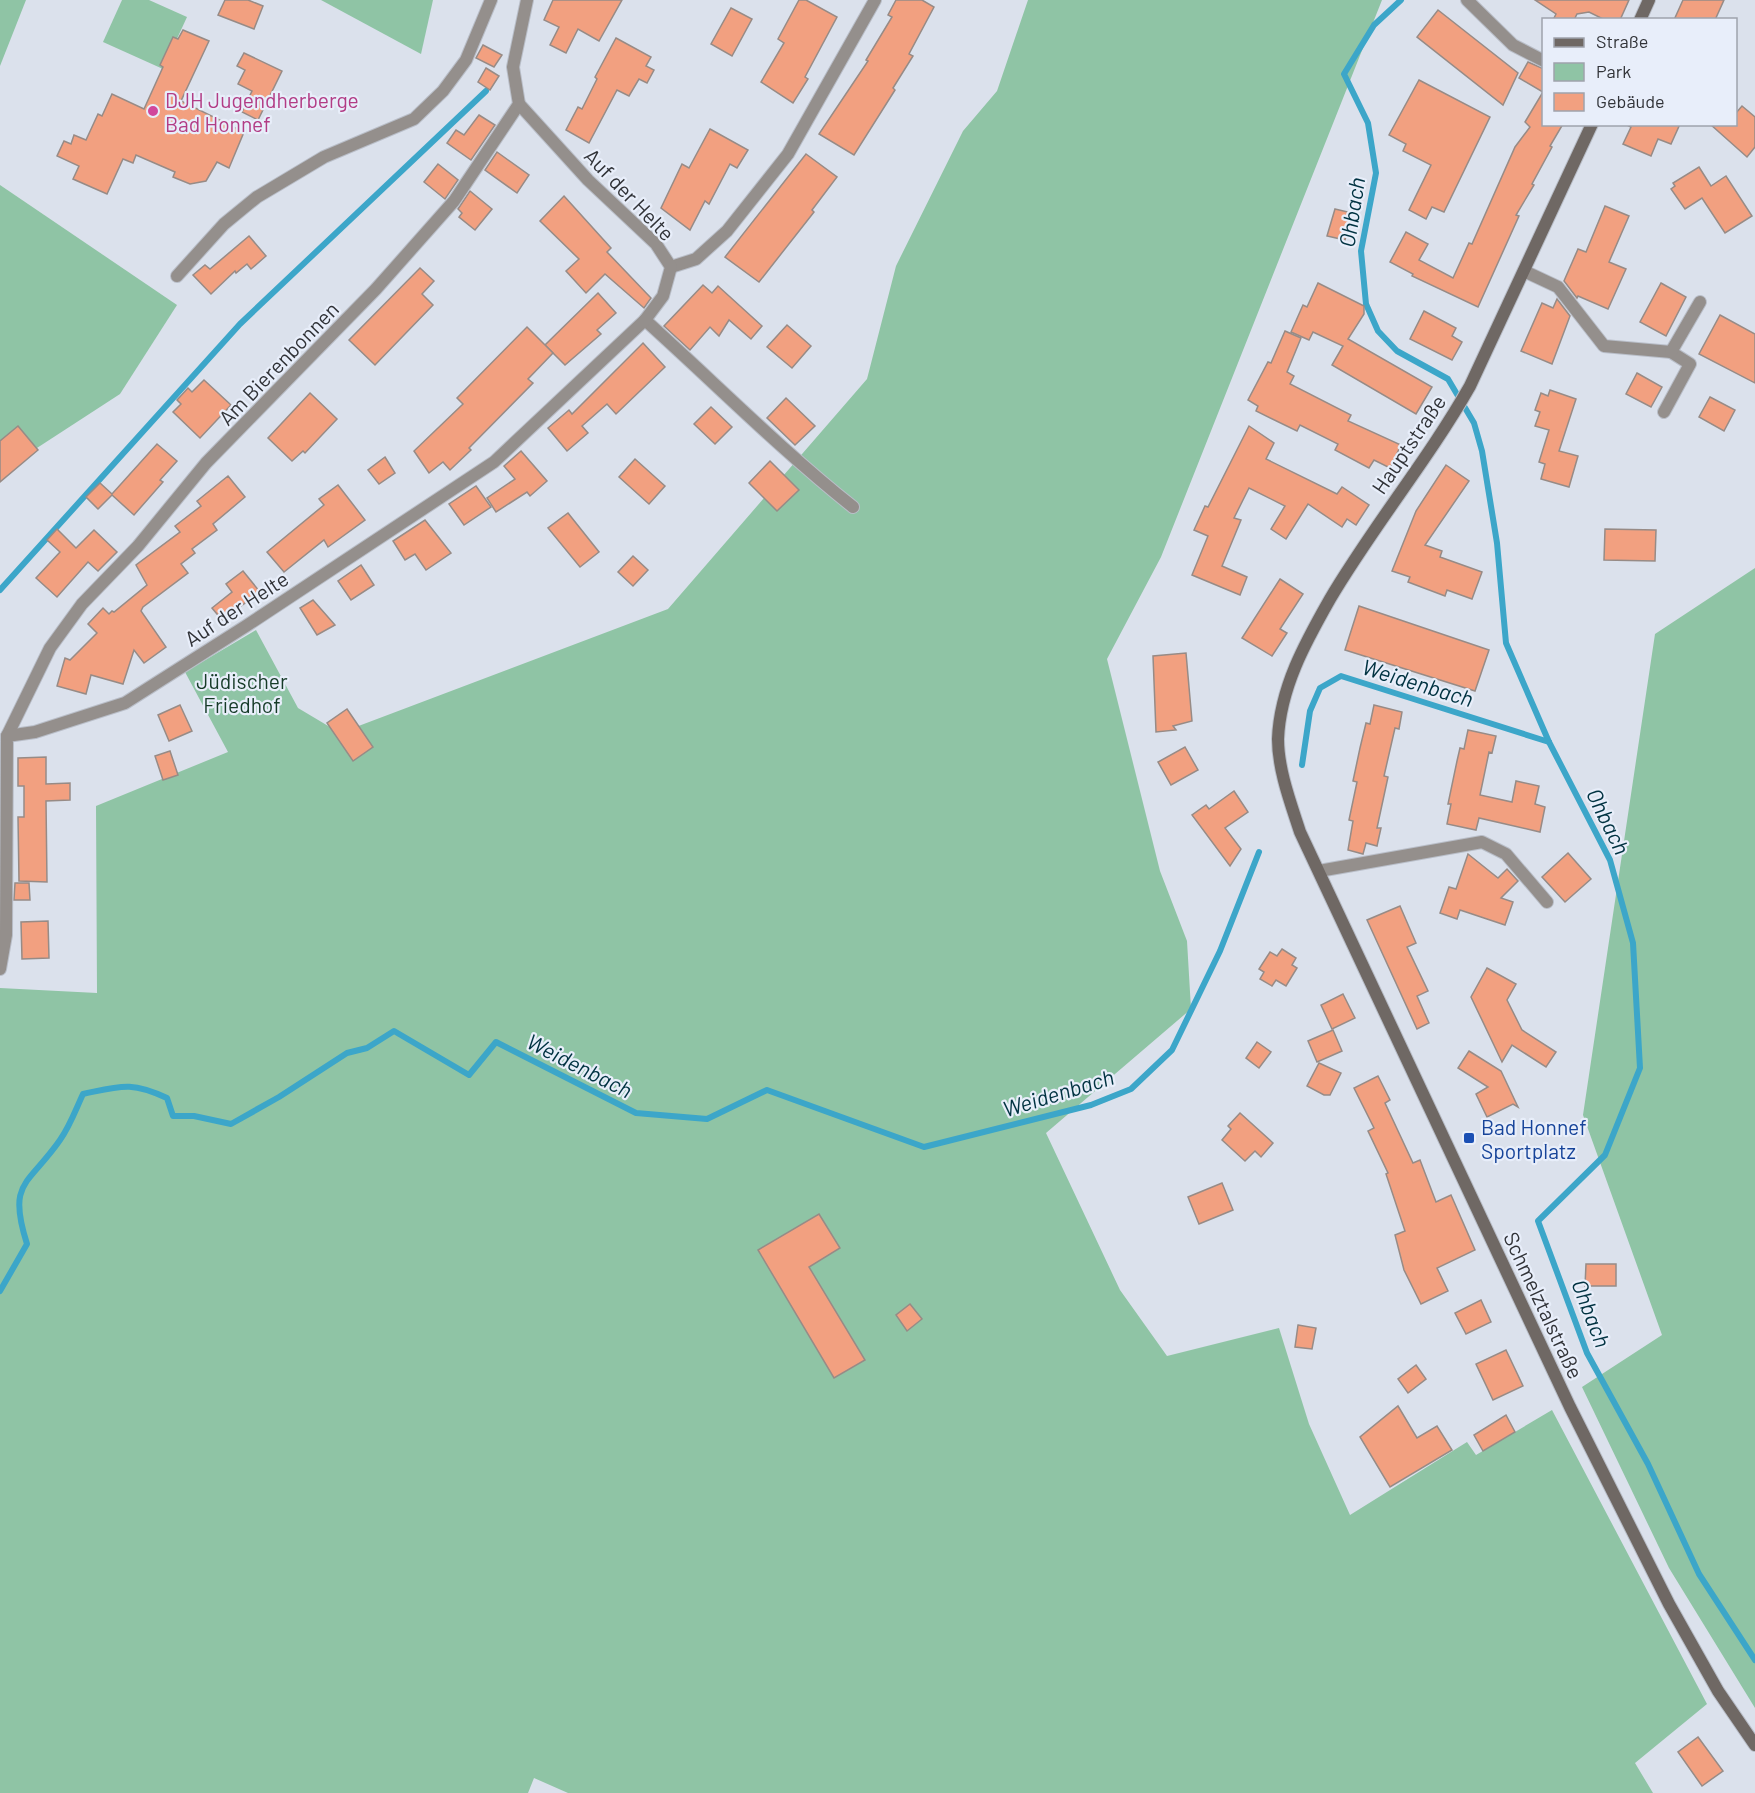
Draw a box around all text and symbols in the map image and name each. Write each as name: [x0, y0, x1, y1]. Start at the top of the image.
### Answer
legend: [1542, 18, 1737, 126]
text: Straße: [1596, 30, 1648, 52]
text: Park: [1596, 60, 1631, 82]
place label: DJH Jugendherberge Bad Honnef: [165, 87, 359, 136]
text: Gebäude: [1596, 90, 1665, 112]
marker: DJH Jugendherberge Bad Honnef: [146, 104, 160, 118]
street label: Auf der Helte: [580, 143, 680, 245]
water label: Ohbach: [1333, 175, 1369, 249]
street label: Am Bierenbonnen: [213, 296, 343, 430]
street label: Hauptstraße: [1366, 390, 1450, 498]
street label: Auf der Helte: [180, 565, 292, 651]
water label: Weidenbach: [1359, 653, 1477, 711]
park label: Jüdischer Friedhof: [196, 668, 288, 717]
water label: Ohbach: [1582, 784, 1636, 858]
water label: Weidenbach: [523, 1027, 637, 1103]
water label: Weidenbach: [999, 1063, 1117, 1121]
place label: Bad Honnef Sportplatz: [1481, 1114, 1587, 1163]
marker: Bad Honnef Sportplatz: [1462, 1131, 1476, 1145]
street label: Schmelztalstraße: [1499, 1228, 1589, 1382]
water label: Ohbach: [1567, 1275, 1617, 1351]

